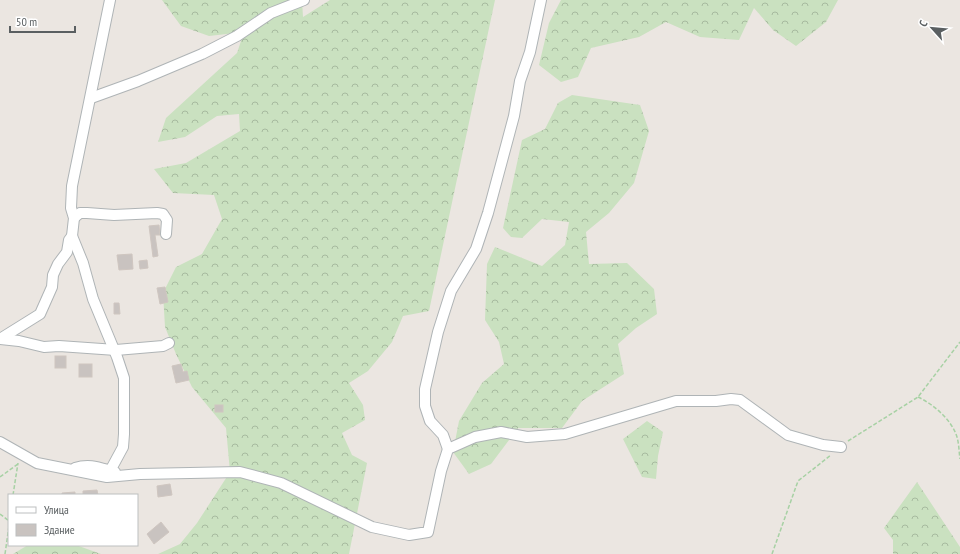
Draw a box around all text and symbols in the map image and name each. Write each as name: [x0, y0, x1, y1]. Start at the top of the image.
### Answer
scale bar: [10, 8, 75, 34]
north arrow: [912, 8, 952, 48]
text: 50 m: [16, 14, 37, 29]
text: С: [916, 18, 930, 29]
legend: [8, 494, 138, 546]
text: Улица: [44, 502, 69, 517]
text: Здание: [44, 522, 75, 537]

